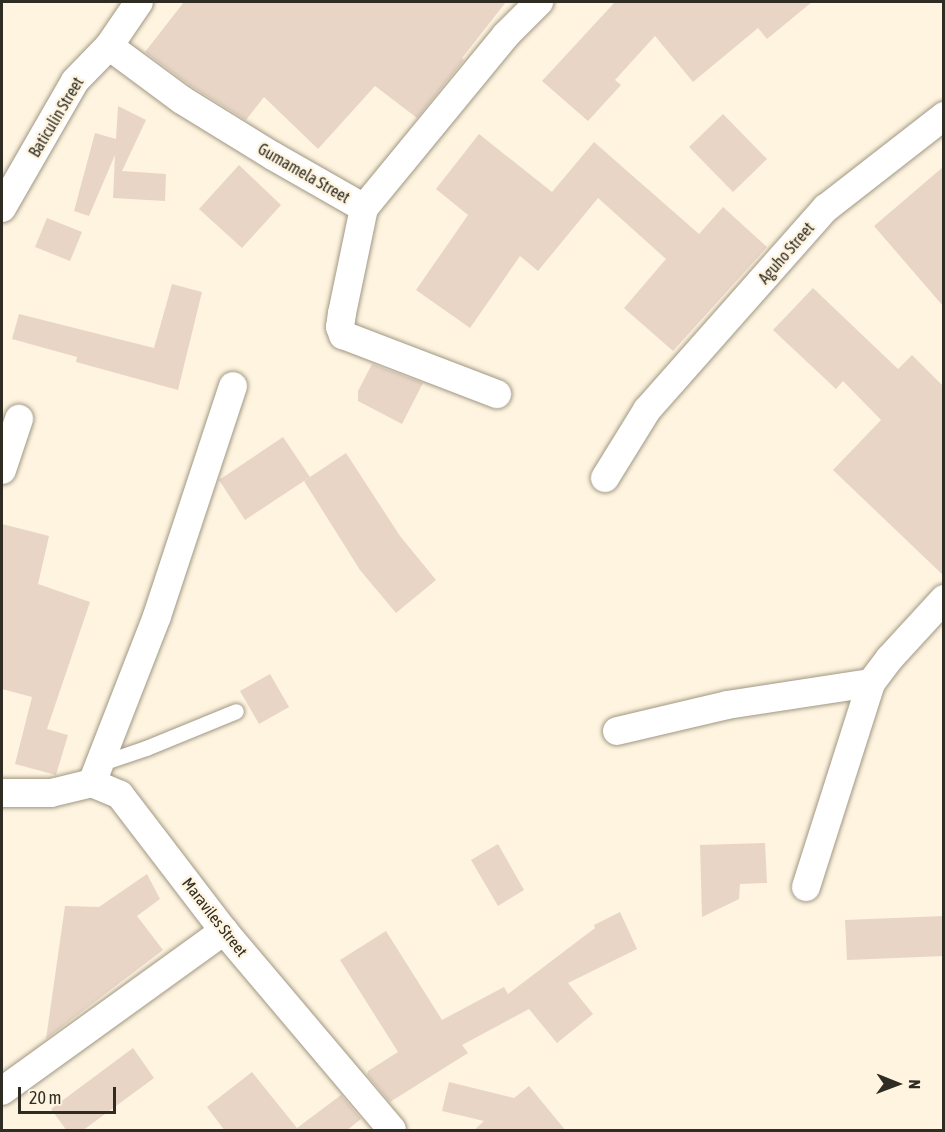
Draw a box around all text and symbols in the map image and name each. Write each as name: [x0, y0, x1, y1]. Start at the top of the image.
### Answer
street label: Baticulin Street: [25, 74, 87, 160]
street label: Gumamela Street: [255, 139, 353, 207]
street label: Aguho Street: [754, 218, 818, 288]
street label: Maraviles Street: [178, 874, 252, 960]
north arrow: [867, 1054, 927, 1114]
scale bar: [21, 1075, 118, 1113]
text: N: [906, 1079, 924, 1089]
text: 20 m: [29, 1087, 61, 1108]

